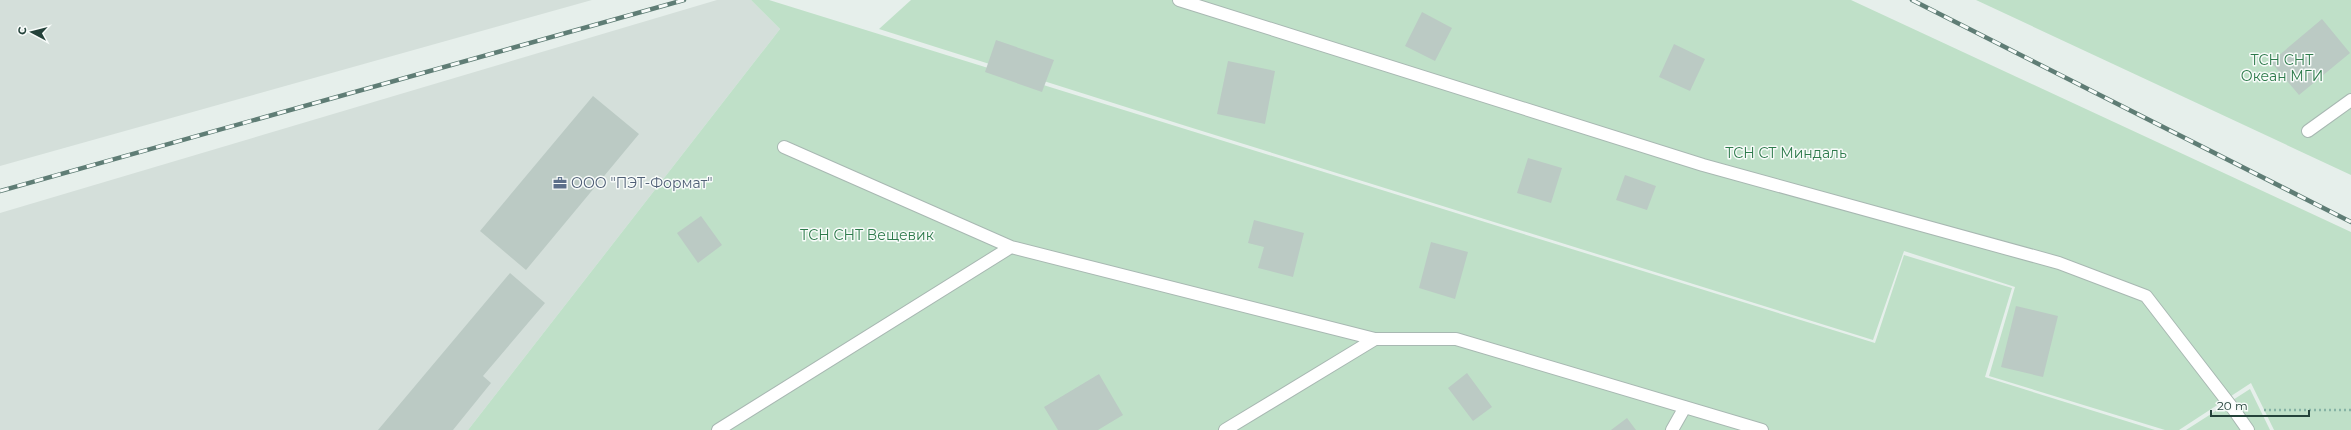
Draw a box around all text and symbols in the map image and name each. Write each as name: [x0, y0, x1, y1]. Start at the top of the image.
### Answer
north arrow: [12, 12, 52, 52]
text: С: [15, 26, 30, 36]
park label: ТСН СНТ Океан МГИ: [2241, 51, 2323, 85]
park label: ТСН СТ Миндаль: [1725, 144, 1847, 162]
place label: ООО "ПЭТ-Формат": [571, 174, 713, 192]
office icon: ООО "ПЭТ-Формат": [552, 175, 568, 191]
park label: ТСН СНТ Вещевик: [800, 226, 934, 244]
scale bar: [2211, 392, 2309, 418]
text: 20 m: [2217, 398, 2248, 413]

